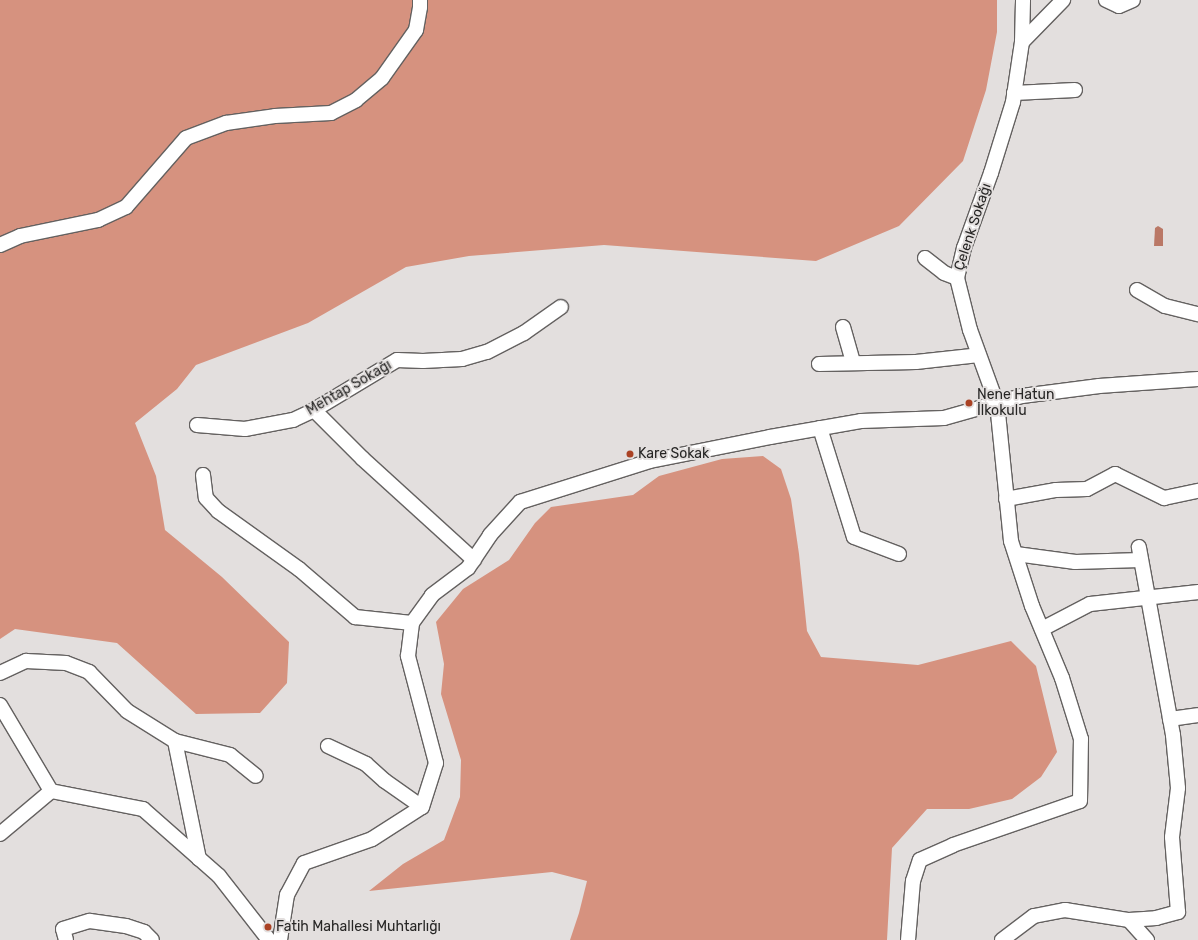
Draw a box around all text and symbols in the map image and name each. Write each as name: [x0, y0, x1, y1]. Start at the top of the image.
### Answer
street label: Çelenk Sokağı: [951, 181, 995, 273]
street label: Mehtap Sokağı: [303, 357, 395, 419]
place label: Nene Hatun İlkokulu: [977, 387, 1054, 420]
marker: Nene Hatun İlkokulu: [964, 398, 974, 408]
place label: Kare Sokak: [638, 446, 709, 462]
marker: Kare Sokak: [625, 449, 635, 459]
place label: Fatih Mahallesi Muhtarlığı: [276, 919, 441, 935]
marker: Fatih Mahallesi Muhtarlığı: [263, 922, 273, 932]

